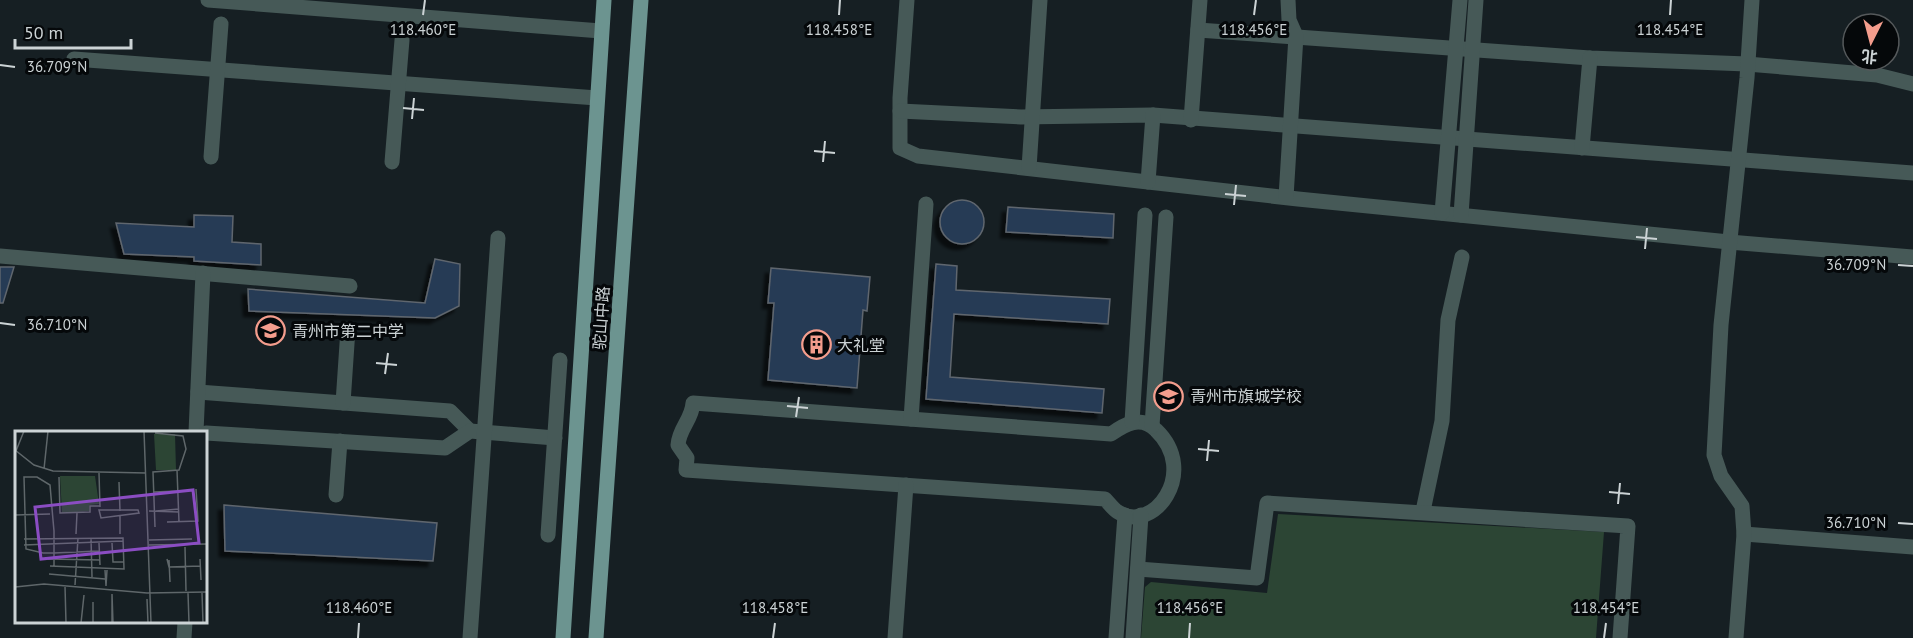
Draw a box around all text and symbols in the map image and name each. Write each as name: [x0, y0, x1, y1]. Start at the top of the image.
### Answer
scale bar: [15, 12, 130, 50]
north arrow: [1841, 12, 1901, 72]
text: 118.460°E: [390, 20, 456, 39]
text: 118.458°E: [806, 20, 872, 39]
text: 118.456°E: [1221, 20, 1287, 39]
text: 118.454°E: [1637, 20, 1703, 39]
text: 50 m: [24, 21, 63, 44]
text: 北: [1860, 46, 1878, 68]
text: 36.709°N: [27, 57, 87, 76]
text: 36.709°N: [1826, 255, 1886, 274]
street label: 驼山中路: [589, 285, 613, 351]
text: 36.710°N: [27, 315, 87, 334]
school or university icon: 青州市第二中学: [255, 315, 287, 347]
place label: 青州市第二中学: [292, 321, 404, 341]
building icon: 大礼堂: [800, 329, 832, 361]
place label: 大礼堂: [837, 335, 885, 355]
school or university icon: 青州市旗城学校: [1153, 380, 1185, 412]
place label: 青州市旗城学校: [1190, 386, 1302, 406]
inset map: [15, 431, 207, 623]
text: 36.710°N: [1826, 513, 1886, 532]
text: 118.460°E: [326, 598, 392, 617]
text: 118.458°E: [742, 598, 808, 617]
text: 118.456°E: [1157, 598, 1223, 617]
text: 118.454°E: [1573, 598, 1639, 617]

